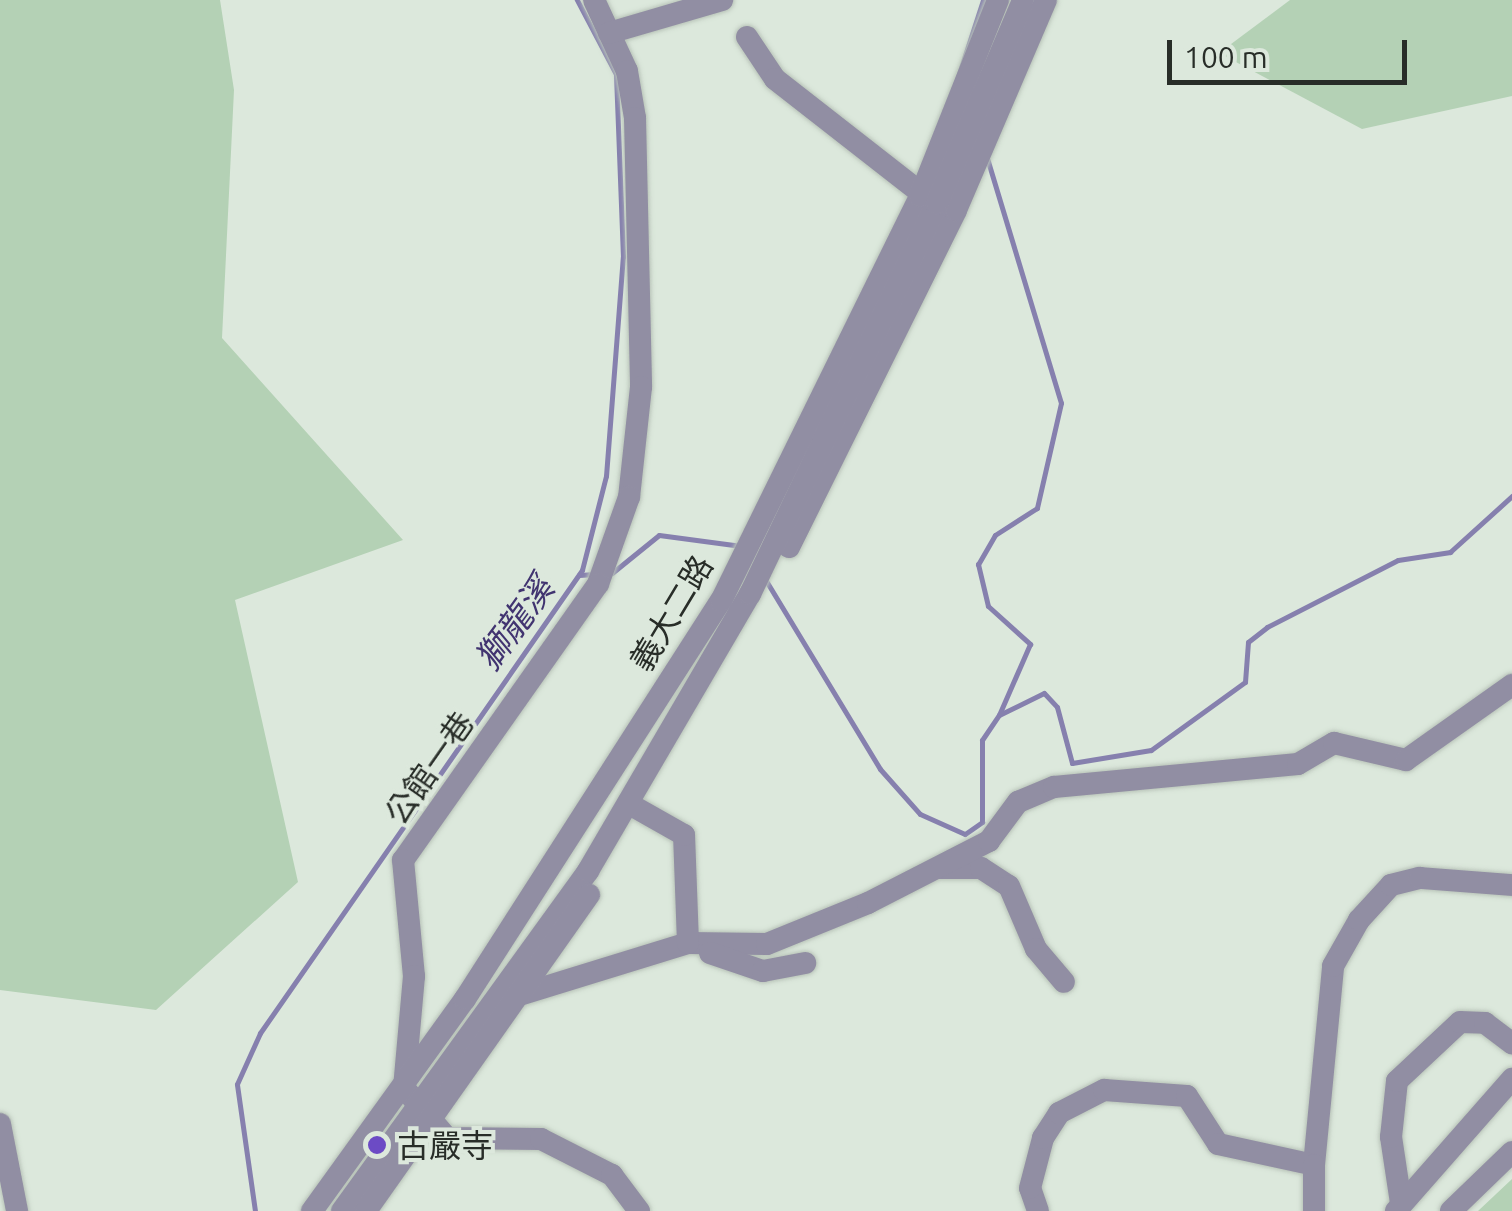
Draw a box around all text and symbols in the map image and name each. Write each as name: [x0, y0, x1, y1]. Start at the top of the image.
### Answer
scale bar: [1172, 20, 1412, 82]
text: 100 m: [1184, 40, 1268, 74]
street label: 義大二路: [622, 548, 720, 678]
water label: 獅龍溪: [466, 568, 562, 678]
street label: 公館一巷: [377, 705, 481, 831]
place label: 古嚴寺: [397, 1126, 493, 1164]
marker: 古嚴寺: [366, 1134, 388, 1156]

